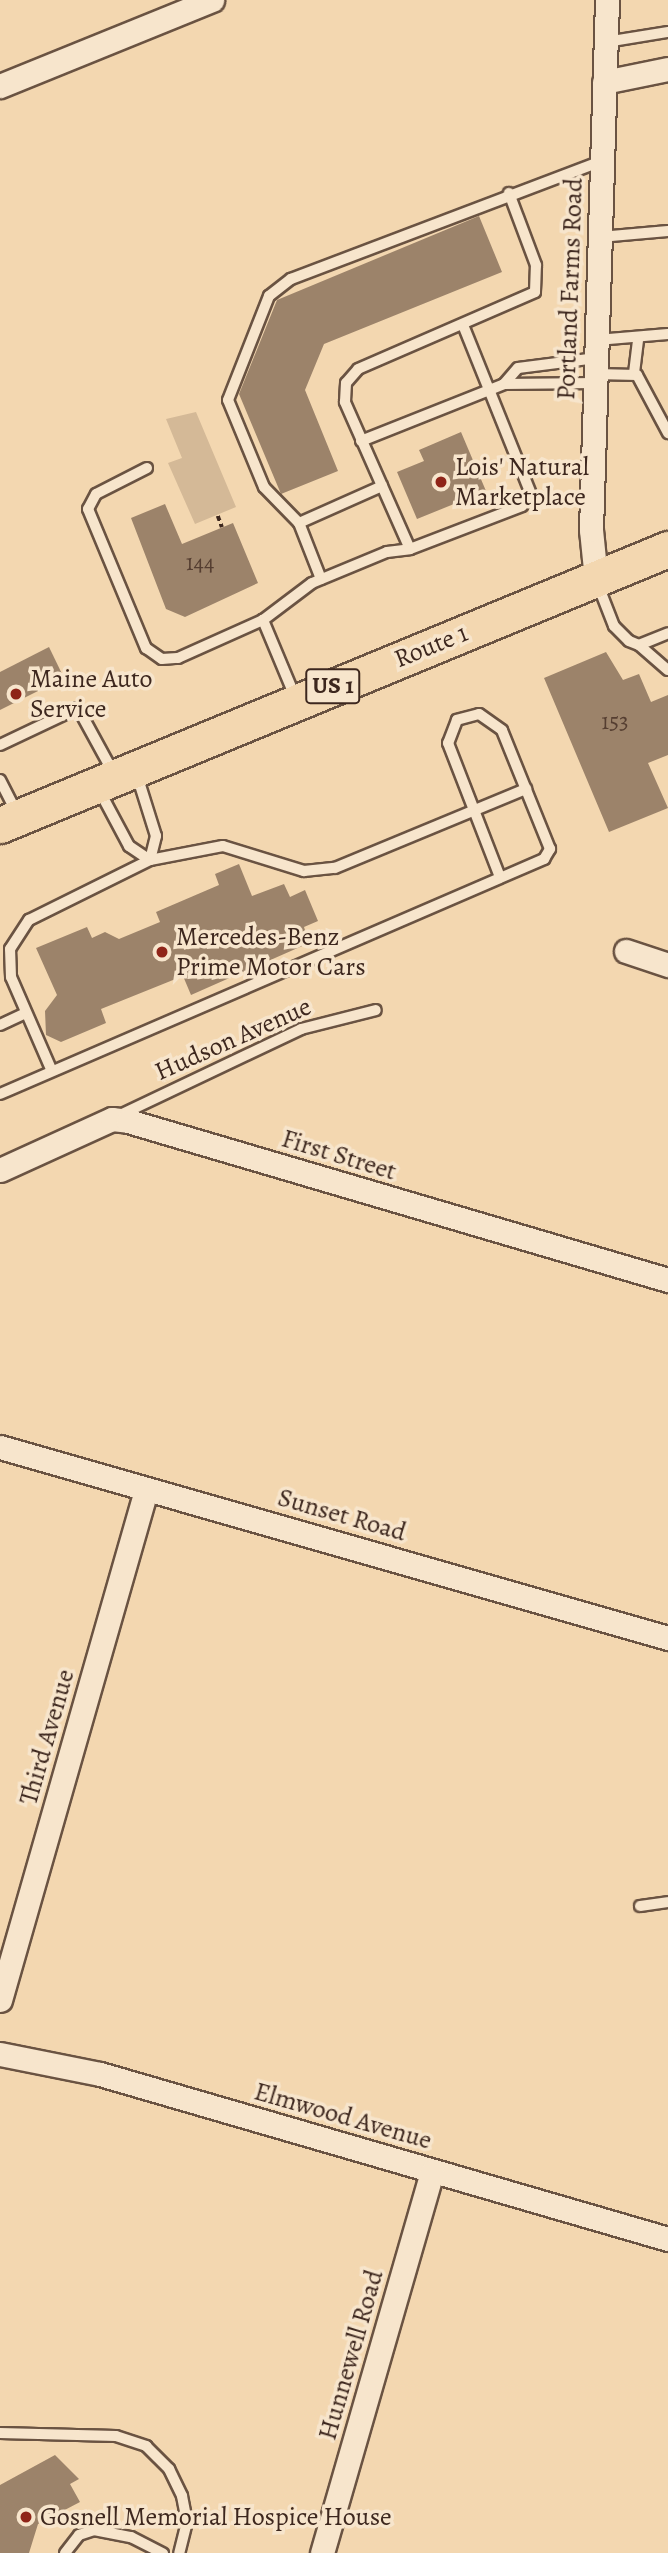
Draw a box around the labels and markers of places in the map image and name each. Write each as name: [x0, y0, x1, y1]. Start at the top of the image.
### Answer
place label: Lois' Natural Marketplace: [455, 451, 590, 512]
marker: Lois' Natural Marketplace: [433, 474, 449, 490]
place label: Maine Auto Service: [30, 663, 153, 724]
marker: Maine Auto Service: [8, 686, 24, 702]
place label: Mercedes-Benz Prime Motor Cars: [176, 921, 366, 982]
marker: Mercedes-Benz Prime Motor Cars: [154, 944, 170, 960]
place label: Gosnell Memorial Hospice House: [40, 2501, 392, 2533]
marker: Gosnell Memorial Hospice House: [18, 2509, 34, 2525]

